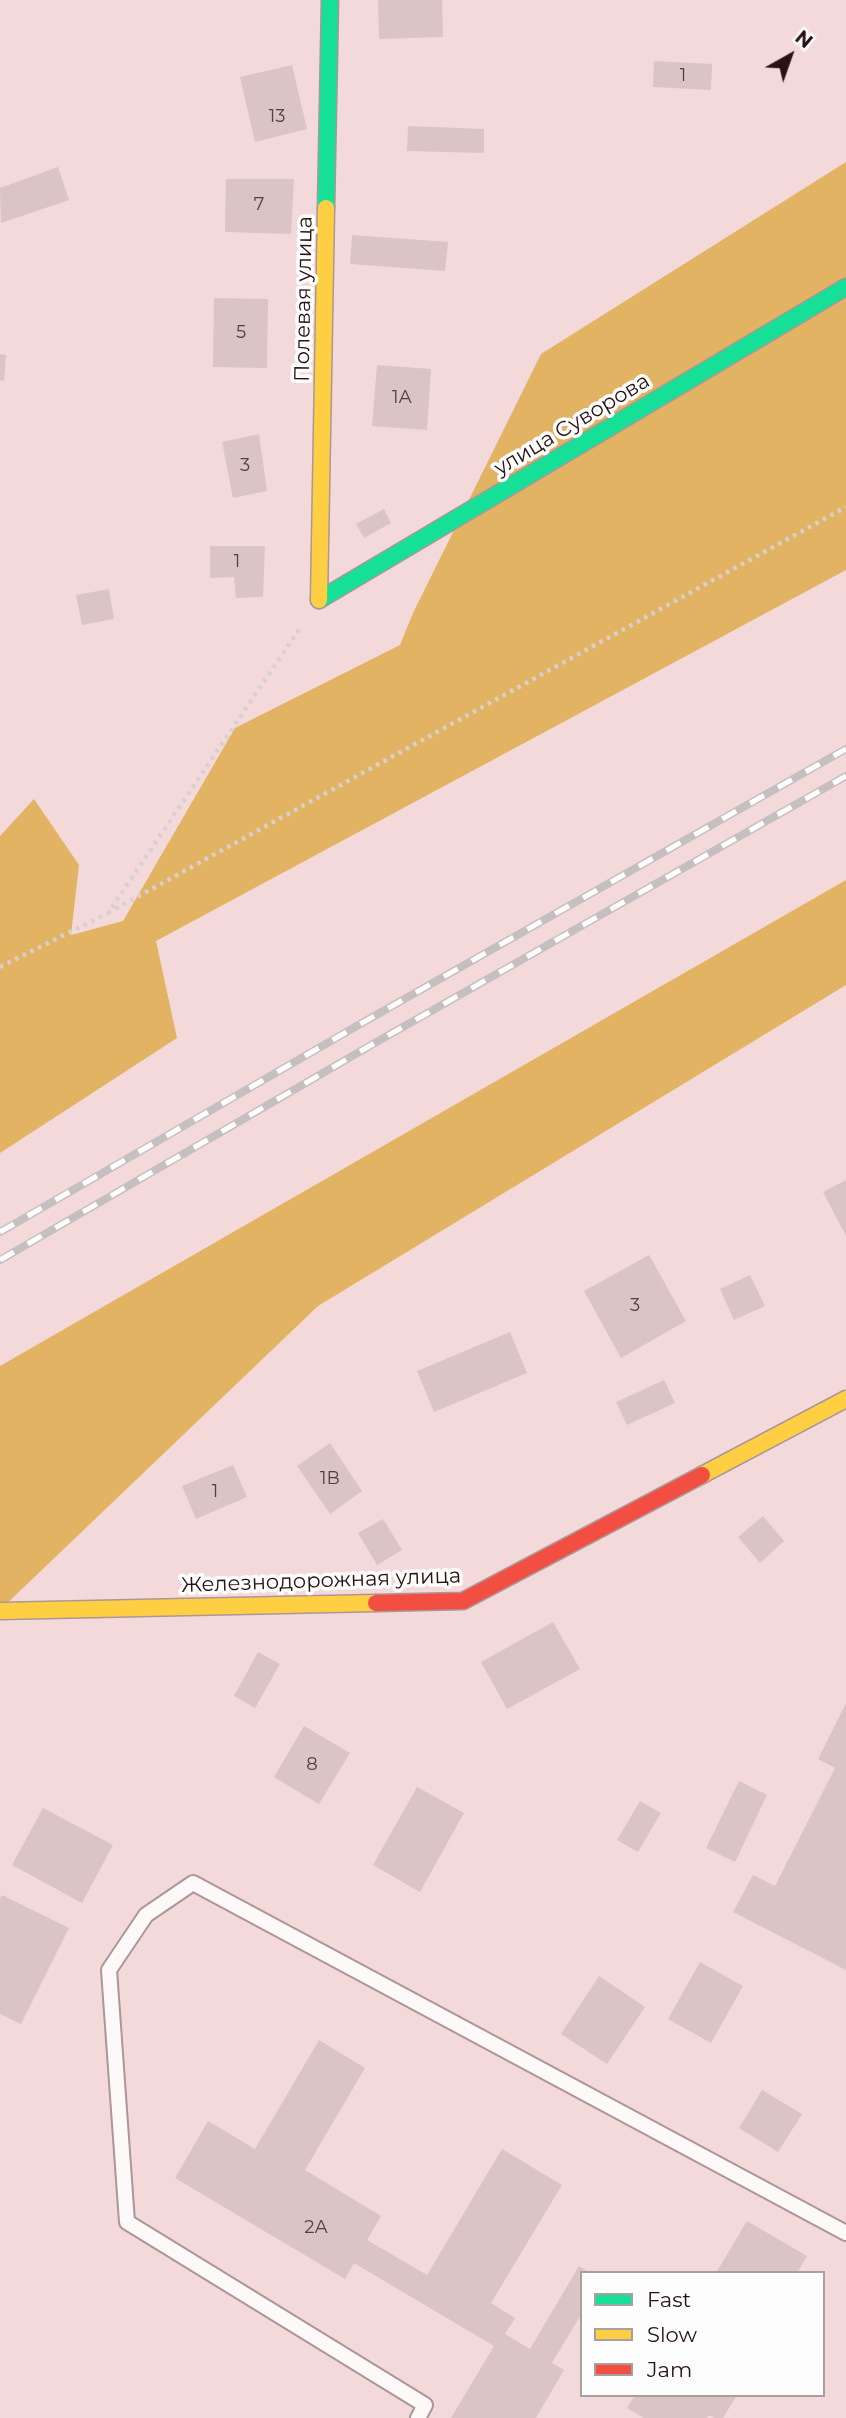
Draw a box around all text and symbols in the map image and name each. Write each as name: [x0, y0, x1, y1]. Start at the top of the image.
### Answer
north arrow: [755, 21, 825, 91]
text: N: [791, 26, 817, 53]
house number: 1: [680, 65, 686, 87]
house number: 13: [269, 106, 285, 128]
house number: 7: [254, 194, 264, 216]
street label: Полевая улица: [290, 216, 318, 382]
house number: 5: [236, 322, 246, 344]
street label: улица Суворова: [490, 369, 654, 481]
house number: 1А: [392, 387, 412, 409]
house number: 3: [240, 455, 250, 477]
house number: 1: [234, 551, 240, 573]
house number: 3: [630, 1295, 640, 1317]
house number: 1В: [320, 1468, 340, 1490]
house number: 1: [212, 1481, 218, 1503]
street label: Железнодорожная улица: [181, 1564, 461, 1598]
house number: 8: [306, 1754, 318, 1776]
house number: 2А: [304, 2217, 328, 2239]
legend: [580, 2271, 825, 2397]
text: Fast: [647, 2287, 691, 2312]
text: Slow: [647, 2322, 697, 2347]
text: Jam: [647, 2357, 692, 2382]

